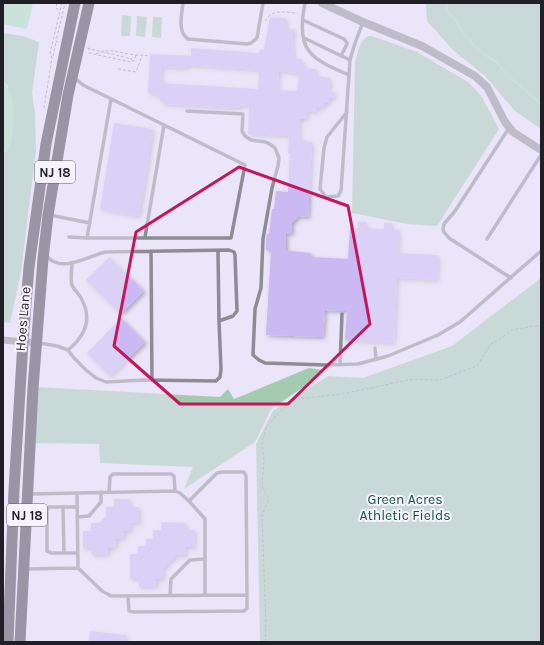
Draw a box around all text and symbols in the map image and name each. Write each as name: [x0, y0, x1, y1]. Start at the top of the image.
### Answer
road number: NJ 18: [35, 161, 75, 183]
street label: Hoes Lane: [12, 286, 34, 352]
park label: Green Acres Athletic Fields: [359, 491, 451, 524]
road number: NJ 18: [7, 504, 47, 526]

